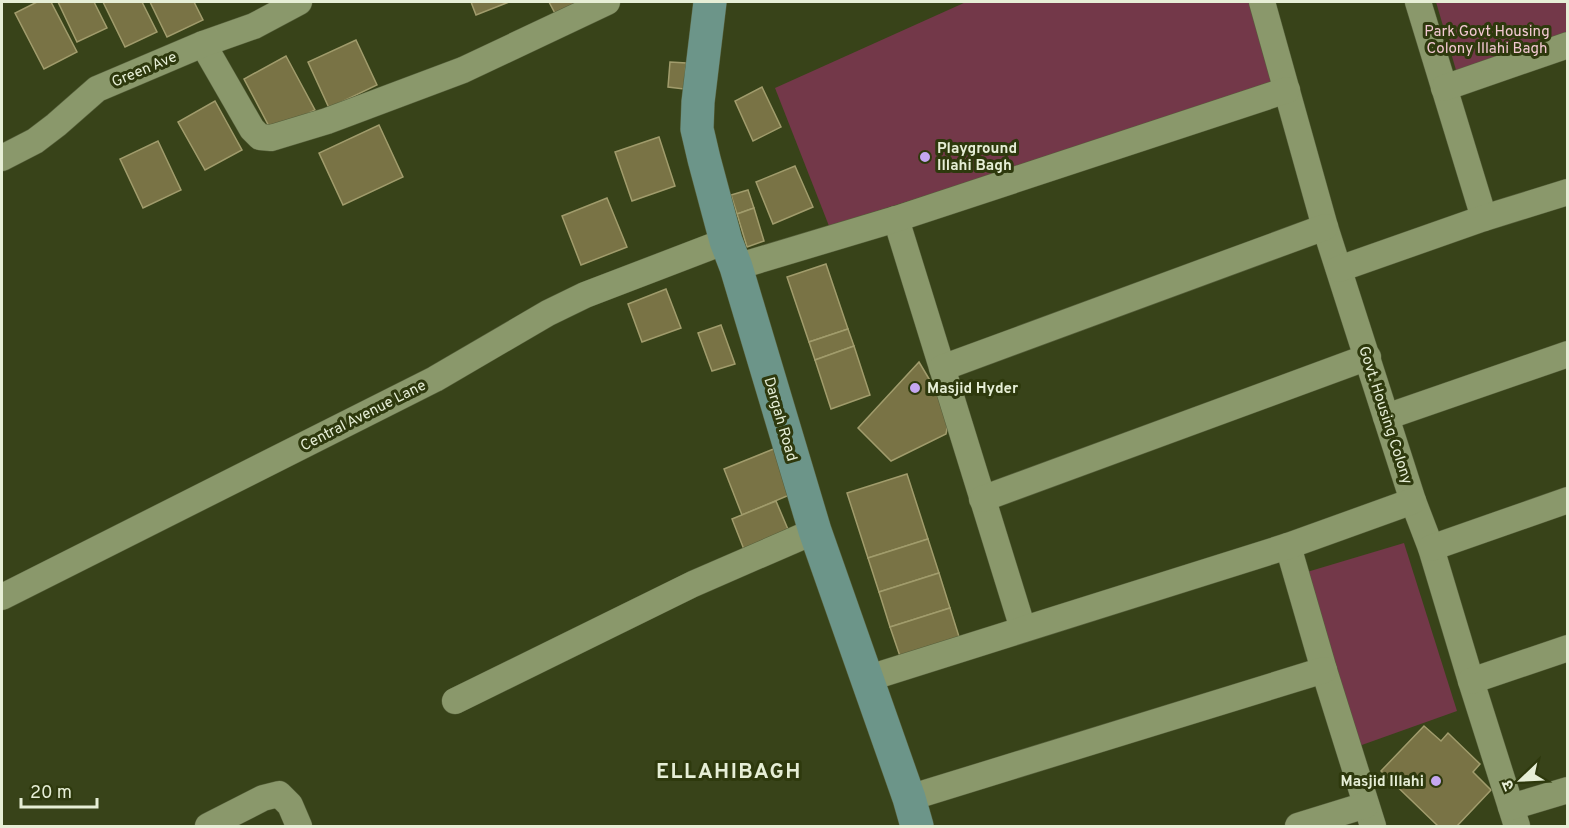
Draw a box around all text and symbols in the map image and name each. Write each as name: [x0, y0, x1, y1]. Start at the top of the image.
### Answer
park label: Park Govt Housing Colony Illahi Bagh: [1424, 23, 1550, 59]
street label: Green Ave: [109, 48, 180, 93]
place label: Playground Illahi Bagh: [937, 140, 1017, 176]
marker: Playground Illahi Bagh: [918, 150, 932, 164]
street label: Govt. Housing Colony: [1353, 344, 1416, 487]
street label: Dargah Road: [758, 375, 801, 464]
street label: Central Avenue Lane: [298, 376, 430, 456]
place label: Masjid Hyder: [927, 380, 1019, 399]
marker: Masjid Hyder: [908, 381, 922, 395]
north arrow: [1491, 750, 1551, 810]
district label: ELLAHIBAGH: [656, 759, 802, 786]
scale bar: [21, 771, 98, 809]
place label: Masjid Illahi: [1341, 773, 1424, 792]
marker: Masjid Illahi: [1429, 774, 1443, 788]
text: उ: [1498, 776, 1520, 793]
text: 20 m: [30, 782, 72, 805]

